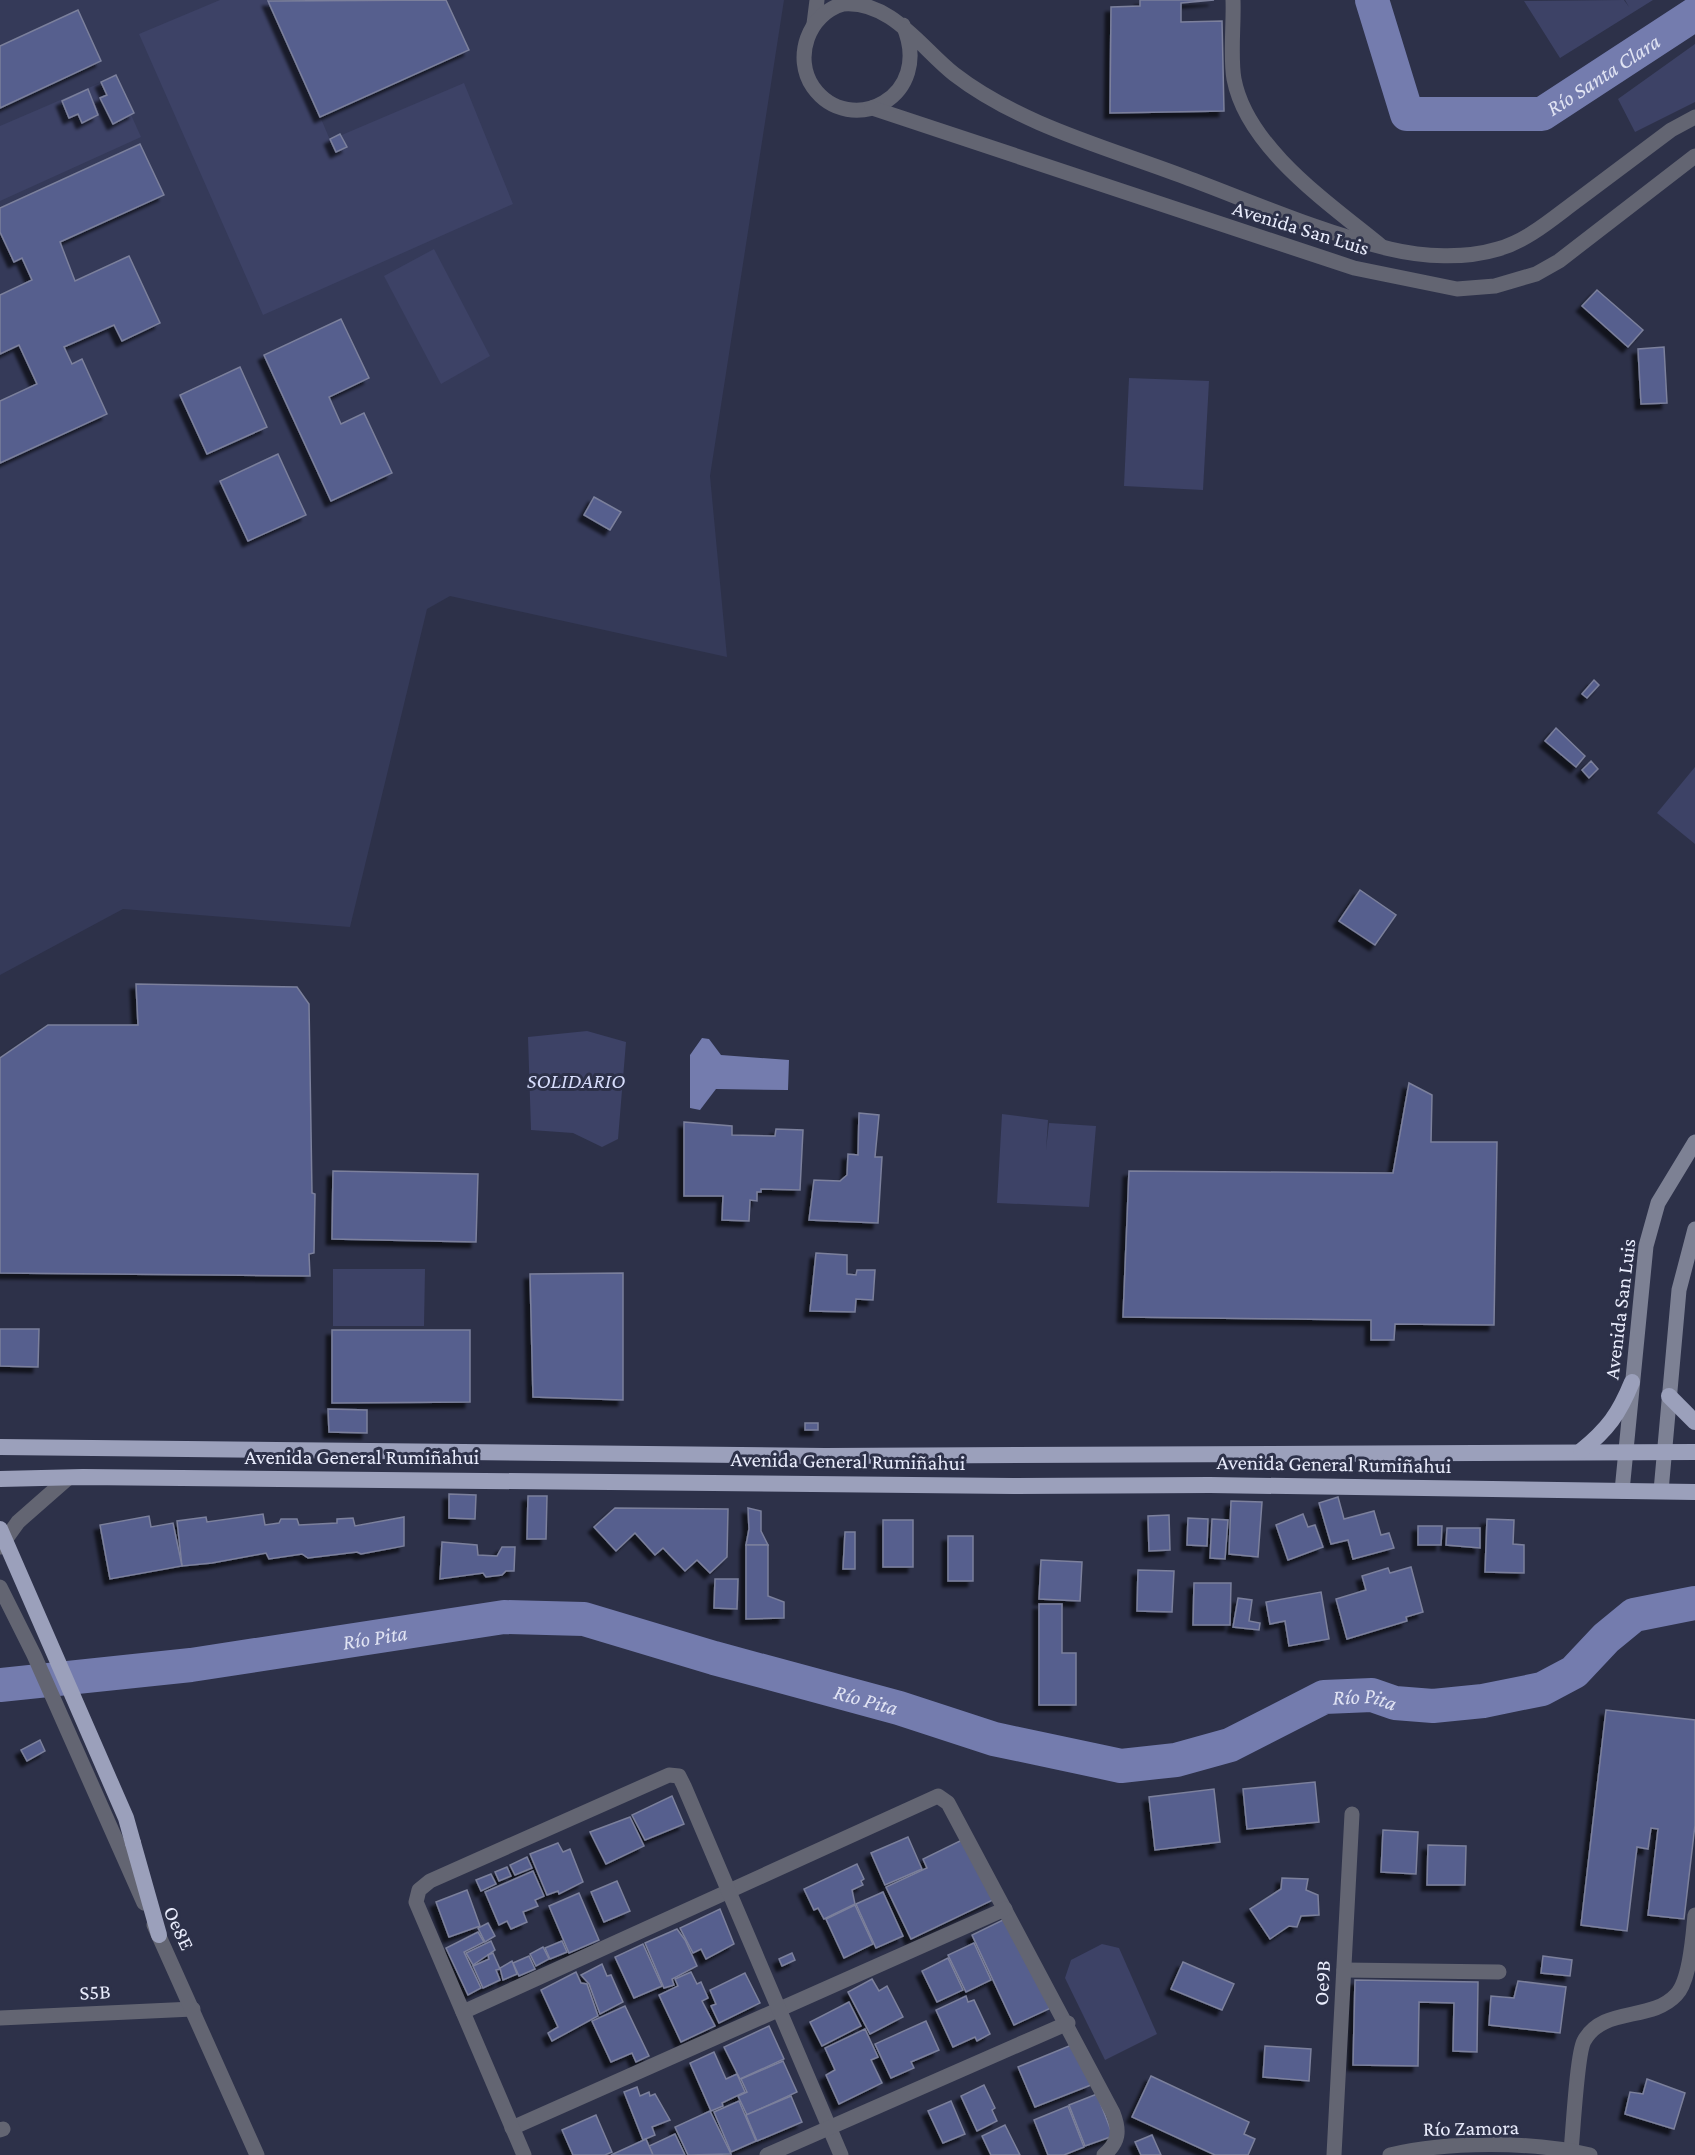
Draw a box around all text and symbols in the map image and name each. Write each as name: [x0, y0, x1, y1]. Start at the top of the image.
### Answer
water label: Río Santa Clara: [1542, 28, 1665, 121]
street label: Avenida San Luis: [1230, 196, 1372, 260]
park label: SOLIDARIO: [527, 1069, 625, 1093]
street label: Avenida San Luis: [1599, 1237, 1641, 1381]
street label: Avenida General Rumiñahui: [245, 1445, 480, 1469]
street label: Avenida General Rumiñahui: [730, 1447, 966, 1475]
street label: Avenida General Rumiñahui: [1216, 1450, 1452, 1478]
water label: Río Pita: [341, 1620, 409, 1655]
water label: Río Pita: [831, 1679, 901, 1720]
water label: Río Pita: [1332, 1683, 1400, 1716]
street label: Oe8E: [158, 1902, 200, 1954]
street label: Oe9B: [1309, 1960, 1335, 2006]
street label: S5B: [79, 1979, 111, 2005]
street label: Río Zamora: [1423, 2115, 1520, 2141]

